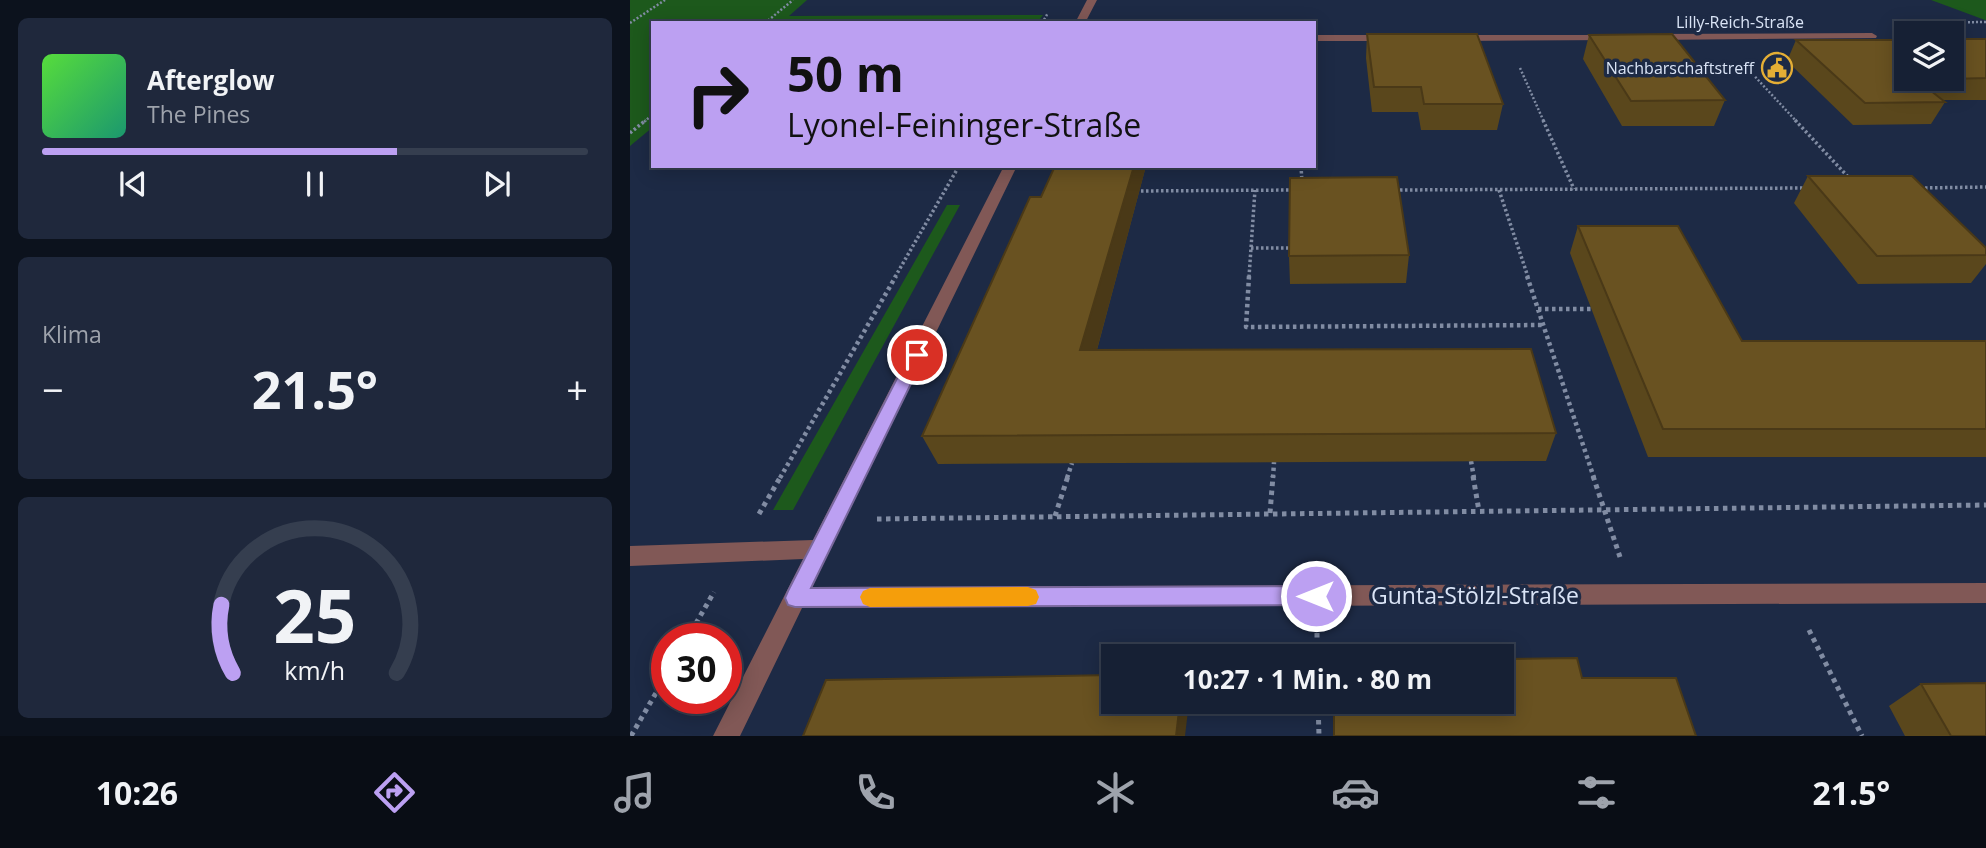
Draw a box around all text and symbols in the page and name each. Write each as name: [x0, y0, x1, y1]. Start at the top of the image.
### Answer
street label: Lilly-Reich-Straße: [1676, 11, 1804, 33]
map controls: [1894, 21, 1964, 91]
button: layers: [1894, 21, 1964, 91]
text: 50 m: [787, 40, 904, 106]
icon: right: [672, 49, 763, 140]
public building icon: Nachbarschaftstreff: [1760, 51, 1794, 85]
place label: Nachbarschaftstreff: [1606, 57, 1755, 79]
text: Afterglow: [147, 62, 274, 98]
text: The Pines: [147, 98, 250, 130]
text: Lyonel-Feininger-Straße: [787, 103, 1141, 146]
icon: previous: [114, 165, 152, 203]
icon: pause: [296, 165, 334, 203]
icon: next: [478, 165, 516, 203]
text: Klima: [42, 318, 102, 350]
pin: [887, 325, 947, 385]
icon: arrive: [898, 336, 936, 374]
text: 21.5°: [252, 353, 378, 424]
text: −: [42, 363, 64, 415]
text: +: [566, 363, 588, 415]
position arrow: [1279, 559, 1353, 633]
text: 25: [273, 566, 357, 665]
street label: Gunta-Stölzl-Straße: [1371, 579, 1579, 611]
speed limit sign: 30: [651, 623, 742, 714]
text: km/h: [285, 653, 345, 687]
text: 10:27 · 1 Min. · 80 m: [1183, 661, 1432, 697]
icon: directions: [370, 768, 419, 817]
icon: music: [610, 768, 659, 817]
icon: phone: [851, 768, 900, 817]
icon: climate: [1091, 768, 1140, 817]
icon: car: [1331, 768, 1380, 817]
icon: filters: [1572, 768, 1621, 817]
text: 10:26: [96, 771, 178, 814]
text: 21.5°: [1812, 771, 1890, 814]

